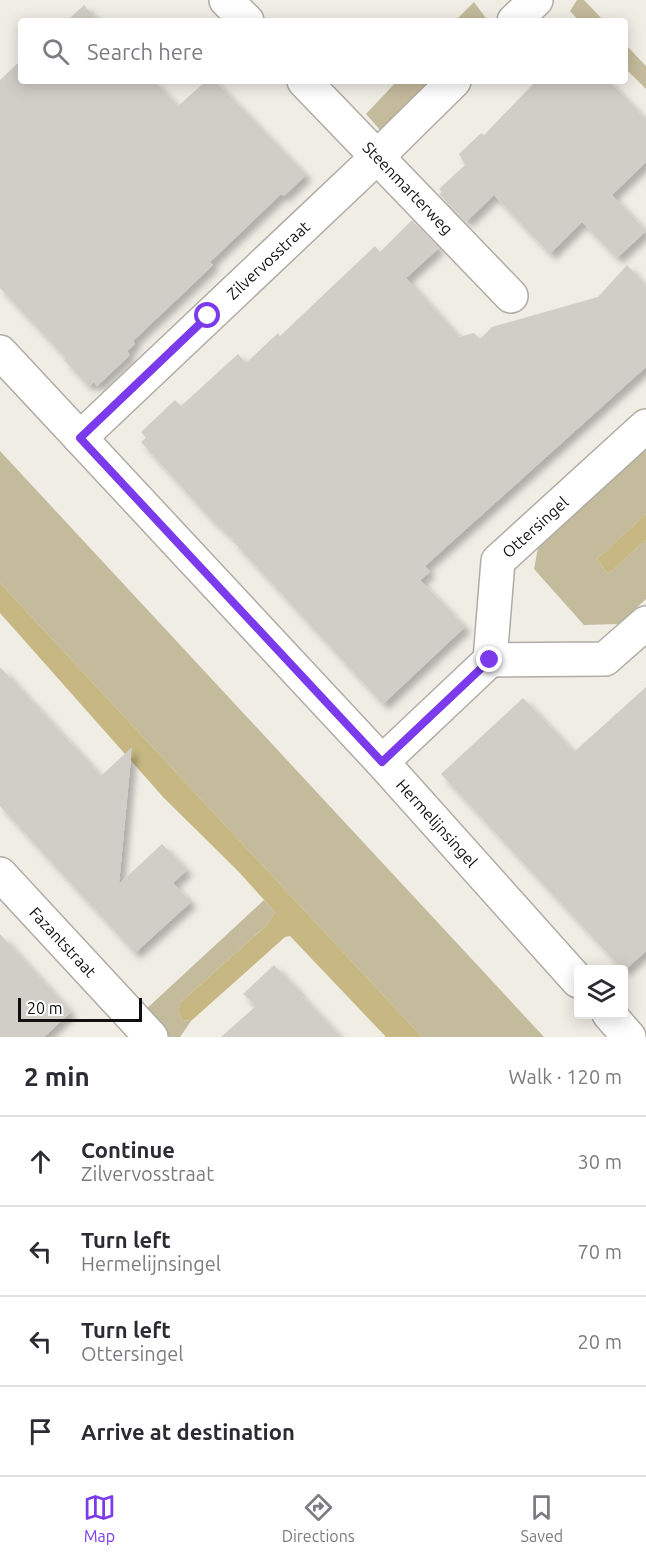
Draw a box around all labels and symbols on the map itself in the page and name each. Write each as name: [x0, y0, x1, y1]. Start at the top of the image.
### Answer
street label: Steenmarterweg: [359, 138, 457, 238]
street label: Zilvervosstraat: [223, 217, 314, 303]
route start: [194, 302, 220, 328]
street label: Ottersingel: [498, 493, 572, 561]
route end: [476, 646, 502, 672]
street label: Hermelijnsingel: [393, 775, 481, 871]
street label: Fazantstraat: [26, 903, 100, 981]
scale bar: [18, 995, 142, 1022]

